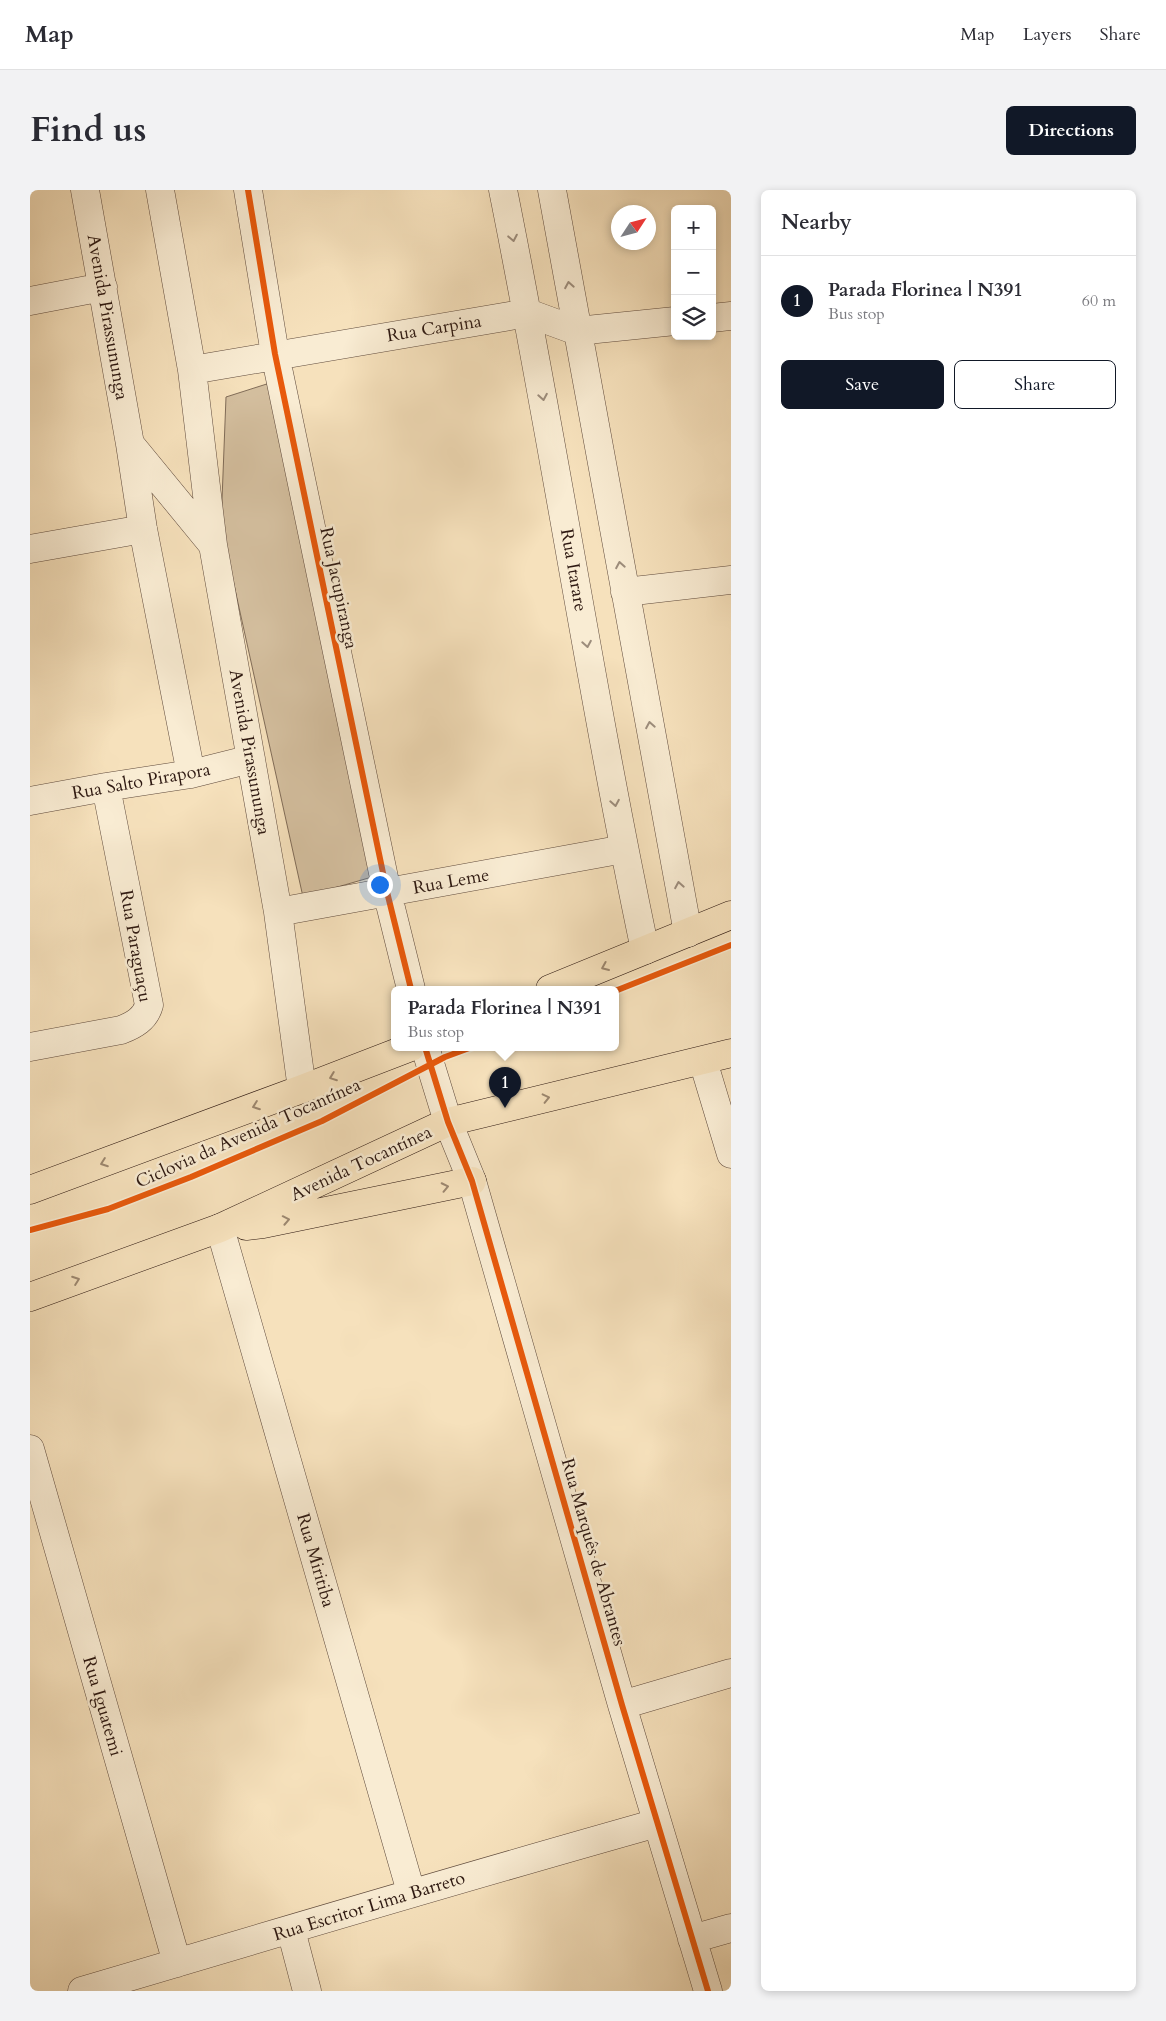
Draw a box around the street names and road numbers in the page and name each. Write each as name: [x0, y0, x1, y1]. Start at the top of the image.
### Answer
street label: Avenida Pirassununga: [81, 232, 134, 402]
street label: Rua Carpina: [385, 309, 484, 348]
street label: Rua Jacupiranga: [313, 525, 364, 652]
street label: Rua Itarare: [554, 527, 593, 613]
street label: Avenida Pirassununga: [223, 667, 276, 837]
street label: Rua Salto Pirapora: [70, 757, 213, 806]
street label: Rua Leme: [411, 862, 491, 901]
street label: Rua Paraguaçu: [113, 888, 158, 1004]
street label: Ciclovia da Avenida Tocantínea: [132, 1074, 364, 1192]
street label: Avenida Tocantínea: [287, 1121, 435, 1205]
street label: Rua Marquês de Abrantes: [555, 1455, 632, 1649]
street label: Rua Miritiba: [290, 1510, 341, 1610]
street label: Rua Iguatemi: [76, 1653, 129, 1759]
street label: Rua Escritor Lima Barreto: [270, 1865, 468, 1948]

